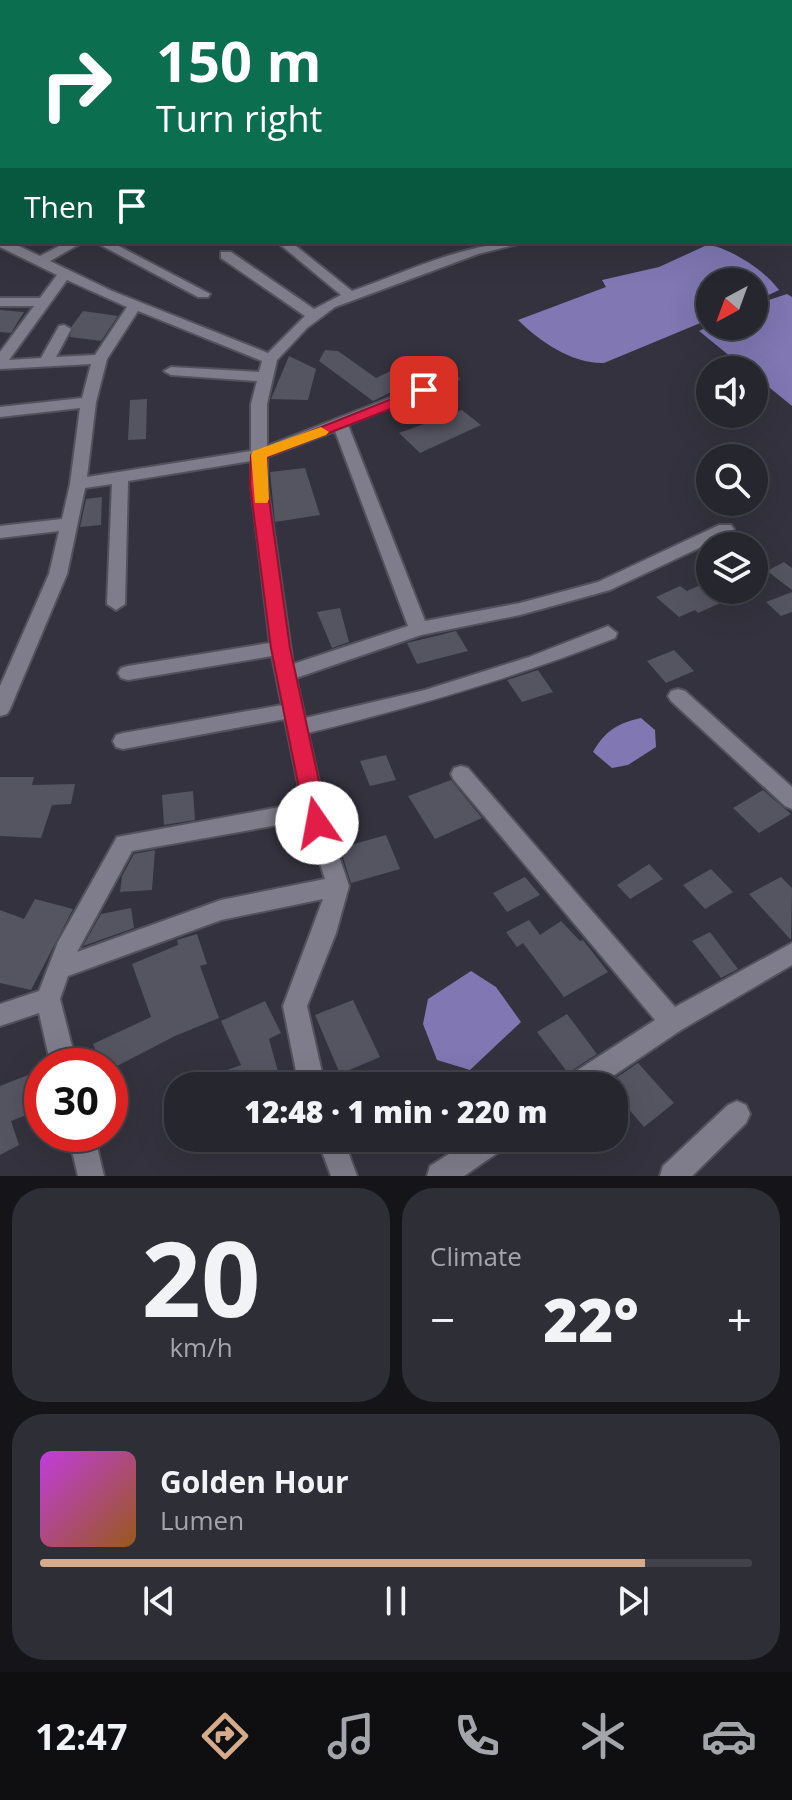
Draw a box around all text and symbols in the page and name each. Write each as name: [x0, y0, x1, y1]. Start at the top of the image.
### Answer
text: 150 m: [156, 22, 322, 98]
icon: right: [24, 32, 128, 136]
text: Turn right: [156, 94, 322, 143]
icon: arrive: [110, 184, 154, 228]
text: Then: [24, 186, 94, 227]
north arrow: [696, 268, 768, 340]
map controls: [696, 268, 768, 604]
pin: [390, 356, 458, 424]
button: sound: [696, 356, 768, 428]
icon: arrive: [402, 368, 446, 412]
button: search: [696, 444, 768, 516]
button: layers: [696, 532, 768, 604]
position arrow: [275, 781, 359, 865]
speed limit sign: 30: [24, 1048, 128, 1152]
text: 12:48 · 1 min · 220 m: [244, 1091, 548, 1132]
text: 20: [142, 1206, 260, 1347]
text: Climate: [430, 1238, 522, 1274]
text: 22°: [543, 1278, 639, 1360]
text: −: [430, 1289, 455, 1349]
text: +: [727, 1289, 752, 1349]
text: km/h: [169, 1329, 233, 1365]
text: Golden Hour: [160, 1461, 349, 1502]
text: Lumen: [160, 1502, 244, 1538]
icon: previous: [137, 1579, 181, 1623]
icon: pause: [374, 1579, 418, 1623]
icon: next: [611, 1579, 655, 1623]
icon: directions: [197, 1708, 253, 1764]
icon: music: [323, 1708, 379, 1764]
icon: phone: [449, 1708, 505, 1764]
icon: climate: [575, 1708, 631, 1764]
icon: car: [701, 1708, 757, 1764]
text: 12:47: [35, 1712, 128, 1761]

